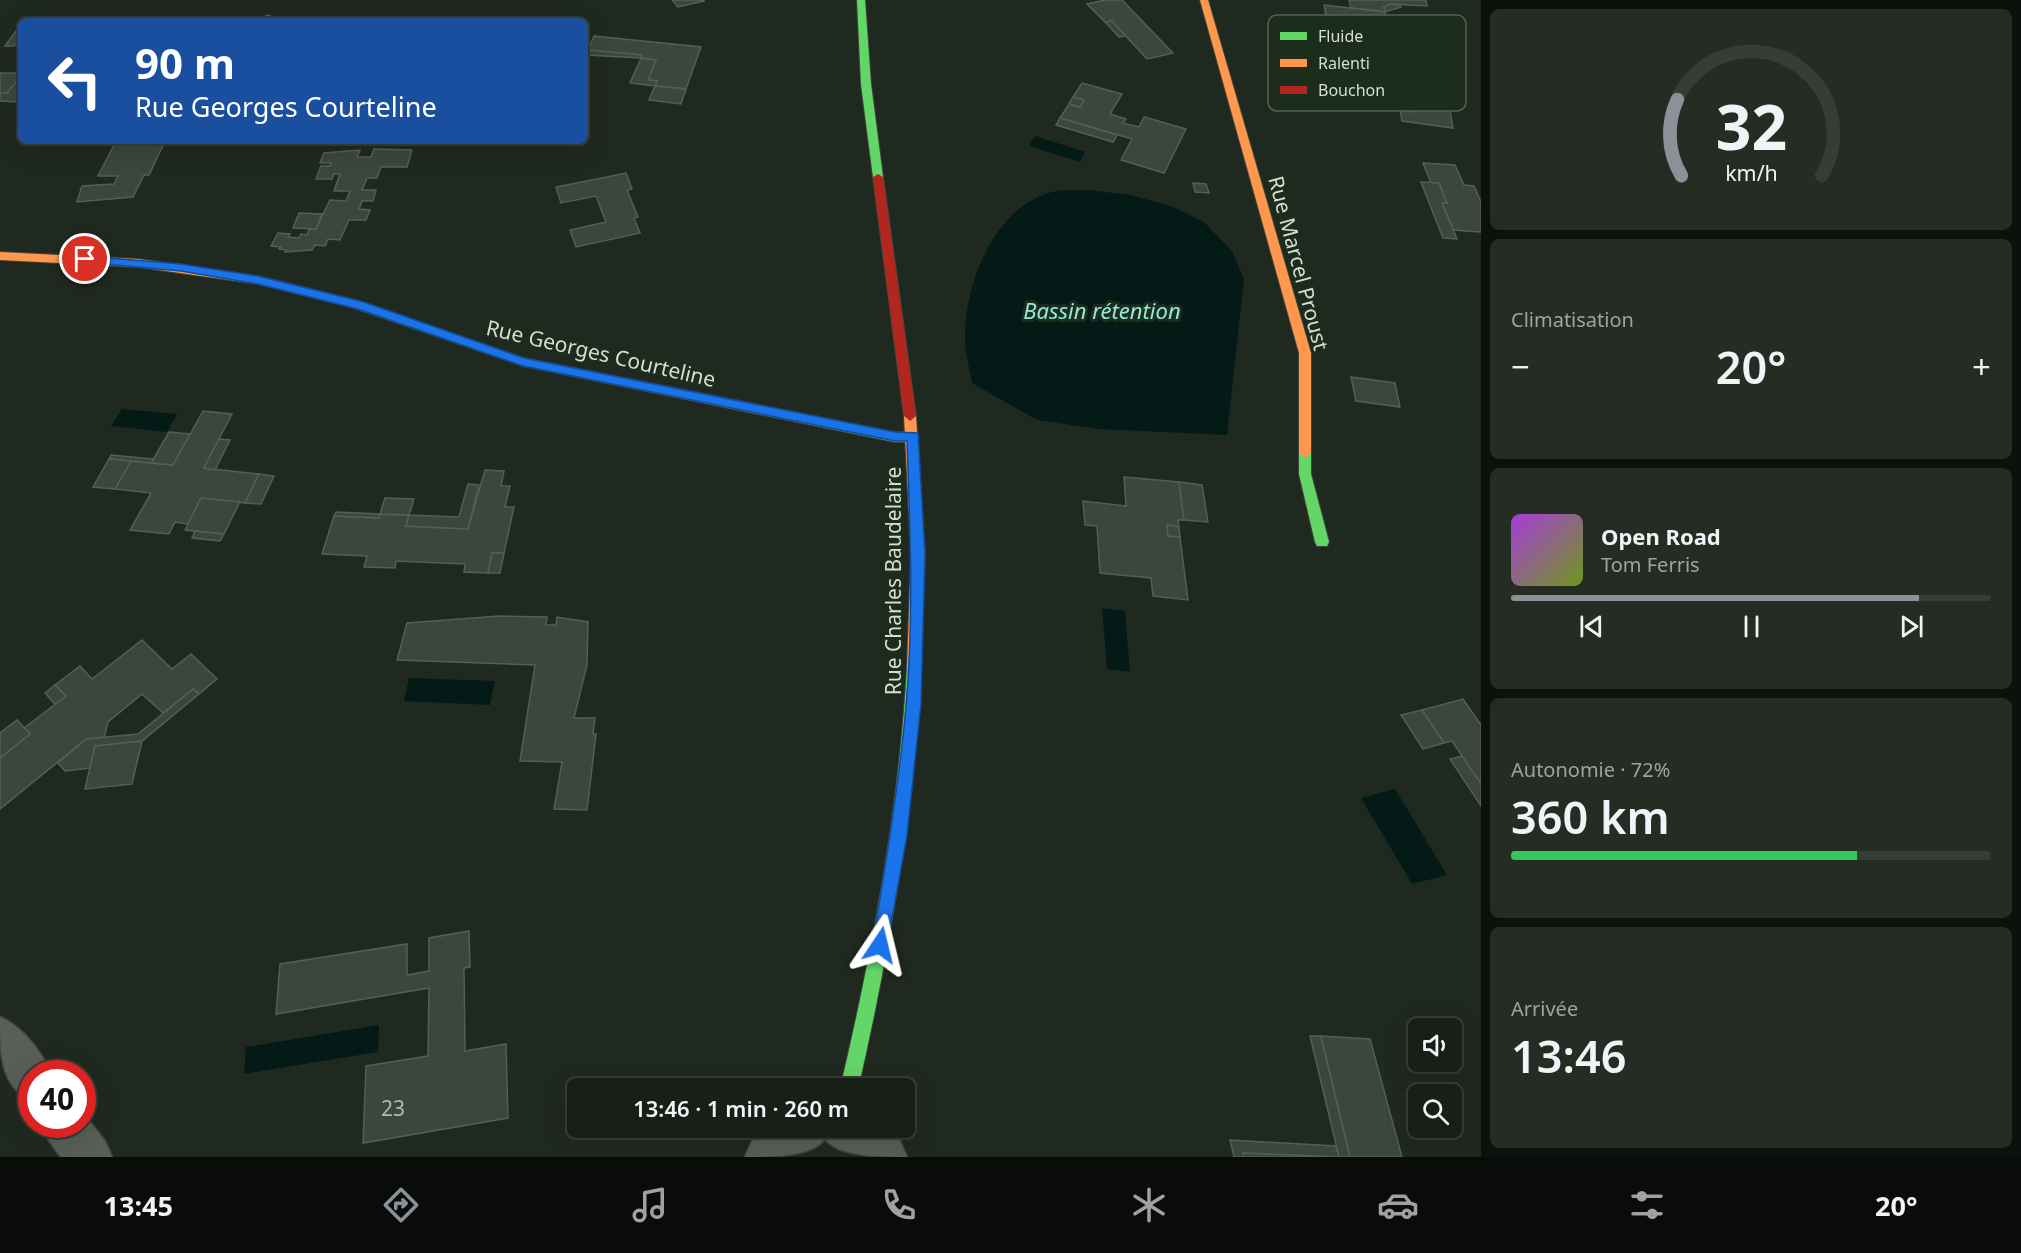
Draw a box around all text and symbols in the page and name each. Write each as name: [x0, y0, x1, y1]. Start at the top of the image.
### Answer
legend: [1268, 15, 1466, 111]
text: Fluide: [1318, 25, 1363, 47]
text: 90 m: [135, 34, 235, 91]
icon: left: [36, 42, 114, 120]
text: Ralenti: [1318, 52, 1370, 74]
text: Bouchon: [1318, 79, 1385, 101]
text: 32: [1715, 83, 1787, 168]
text: Rue Georges Courteline: [135, 88, 437, 125]
text: km/h: [1725, 159, 1777, 188]
street label: Rue Marcel Proust: [1262, 173, 1336, 354]
pin: [59, 233, 110, 284]
icon: arrive: [68, 242, 101, 275]
water label: Bassin rétention: [1023, 295, 1181, 325]
text: Climatisation: [1511, 306, 1634, 333]
street label: Rue Georges Courteline: [484, 313, 718, 393]
text: 20°: [1716, 336, 1786, 397]
text: −: [1511, 344, 1530, 389]
text: +: [1972, 344, 1991, 389]
street label: Rue Charles Baudelaire: [879, 467, 907, 695]
text: Open Road: [1601, 521, 1721, 551]
text: Tom Ferris: [1601, 551, 1700, 578]
icon: previous: [1575, 610, 1608, 643]
icon: pause: [1735, 610, 1768, 643]
icon: next: [1895, 610, 1928, 643]
text: Autonomie · 72%: [1511, 756, 1670, 783]
text: 360 km: [1511, 786, 1670, 847]
position arrow: [848, 913, 912, 977]
text: Arrivée: [1511, 995, 1578, 1022]
map controls: [1408, 1018, 1462, 1138]
button: sound: [1408, 1018, 1462, 1072]
text: 13:46: [1511, 1025, 1626, 1086]
speed limit sign: 40: [18, 1060, 96, 1138]
button: search: [1408, 1084, 1462, 1138]
text: 13:46 · 1 min · 260 m: [633, 1093, 849, 1123]
house number: 23: [381, 1094, 405, 1122]
icon: directions: [380, 1184, 422, 1226]
icon: music: [629, 1184, 671, 1226]
icon: phone: [878, 1184, 920, 1226]
icon: climate: [1128, 1184, 1170, 1226]
icon: car: [1377, 1184, 1419, 1226]
icon: filters: [1626, 1184, 1668, 1226]
text: 13:45: [104, 1187, 173, 1224]
text: 20°: [1875, 1187, 1917, 1224]

